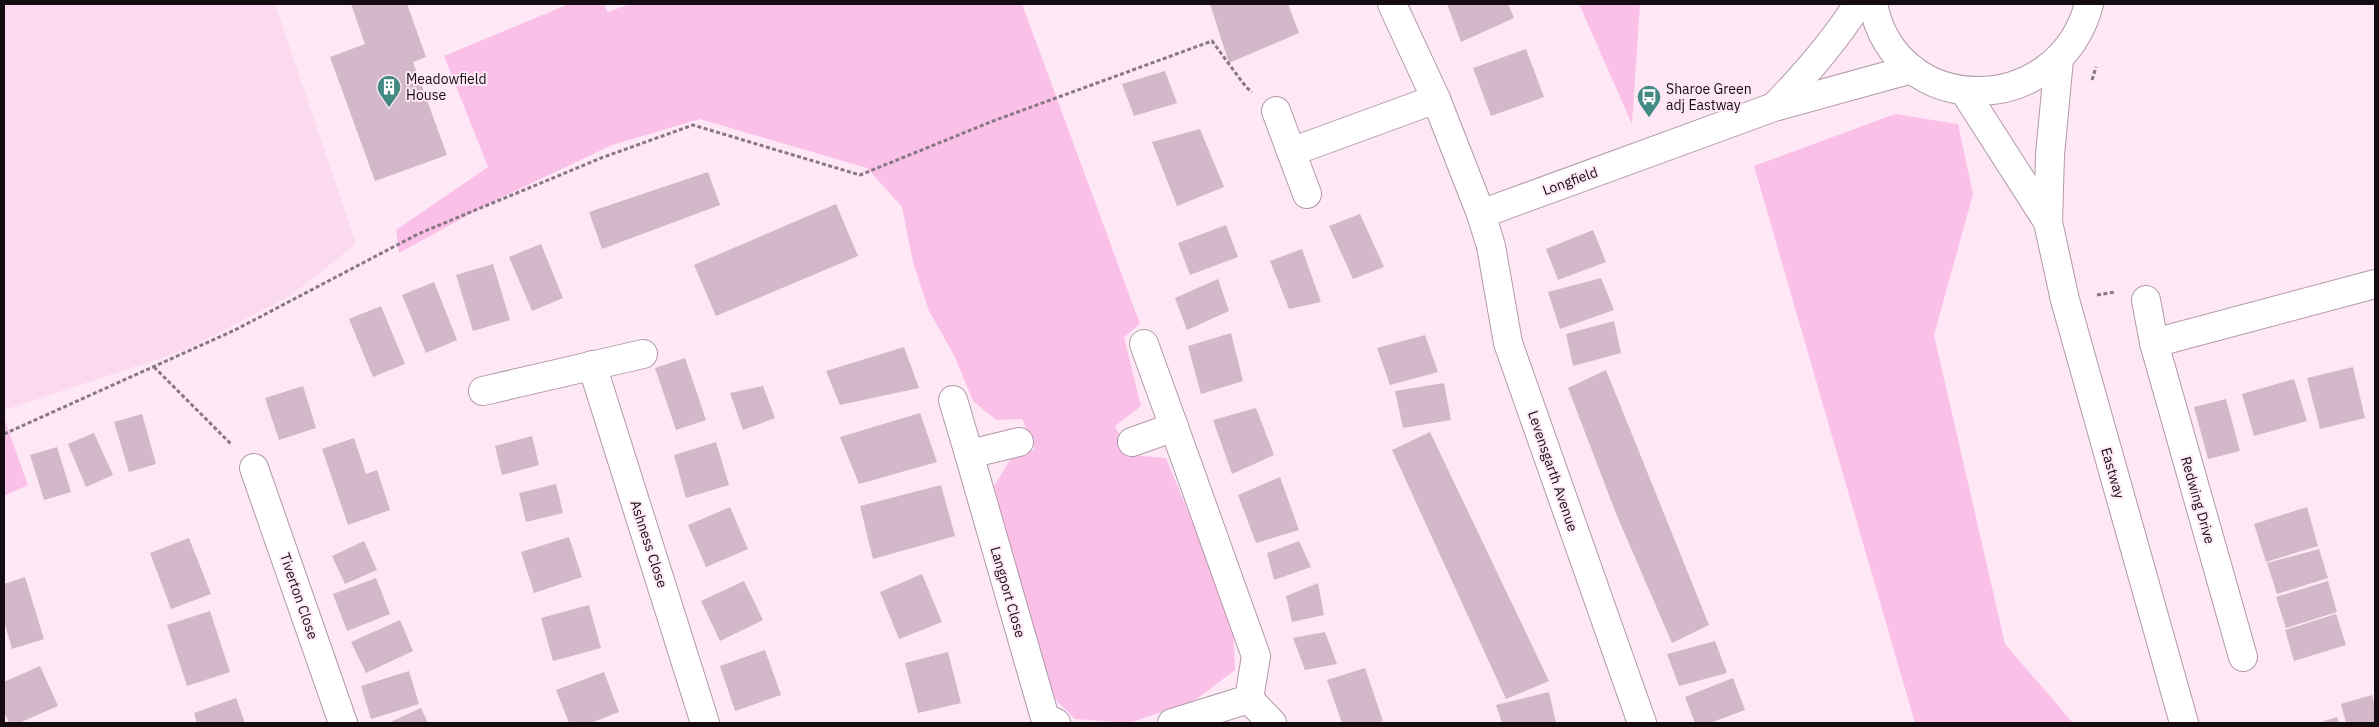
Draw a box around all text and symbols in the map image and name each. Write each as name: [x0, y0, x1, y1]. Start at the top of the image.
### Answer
place label: Meadowfield House: [406, 70, 487, 104]
building icon: Meadowfield House: [376, 74, 402, 108]
place label: Sharoe Green adj Eastway: [1666, 80, 1752, 114]
bus stop icon: Sharoe Green adj Eastway: [1636, 84, 1662, 118]
street label: Longfield: [1540, 163, 1600, 199]
street label: Levensgarth Avenue: [1524, 408, 1582, 534]
street label: Eastway: [2097, 445, 2129, 501]
street label: Redwing Drive: [2177, 454, 2219, 546]
street label: Ashness Close: [626, 498, 672, 590]
street label: Langport Close: [986, 544, 1030, 640]
street label: Tiverton Close: [276, 551, 322, 642]

